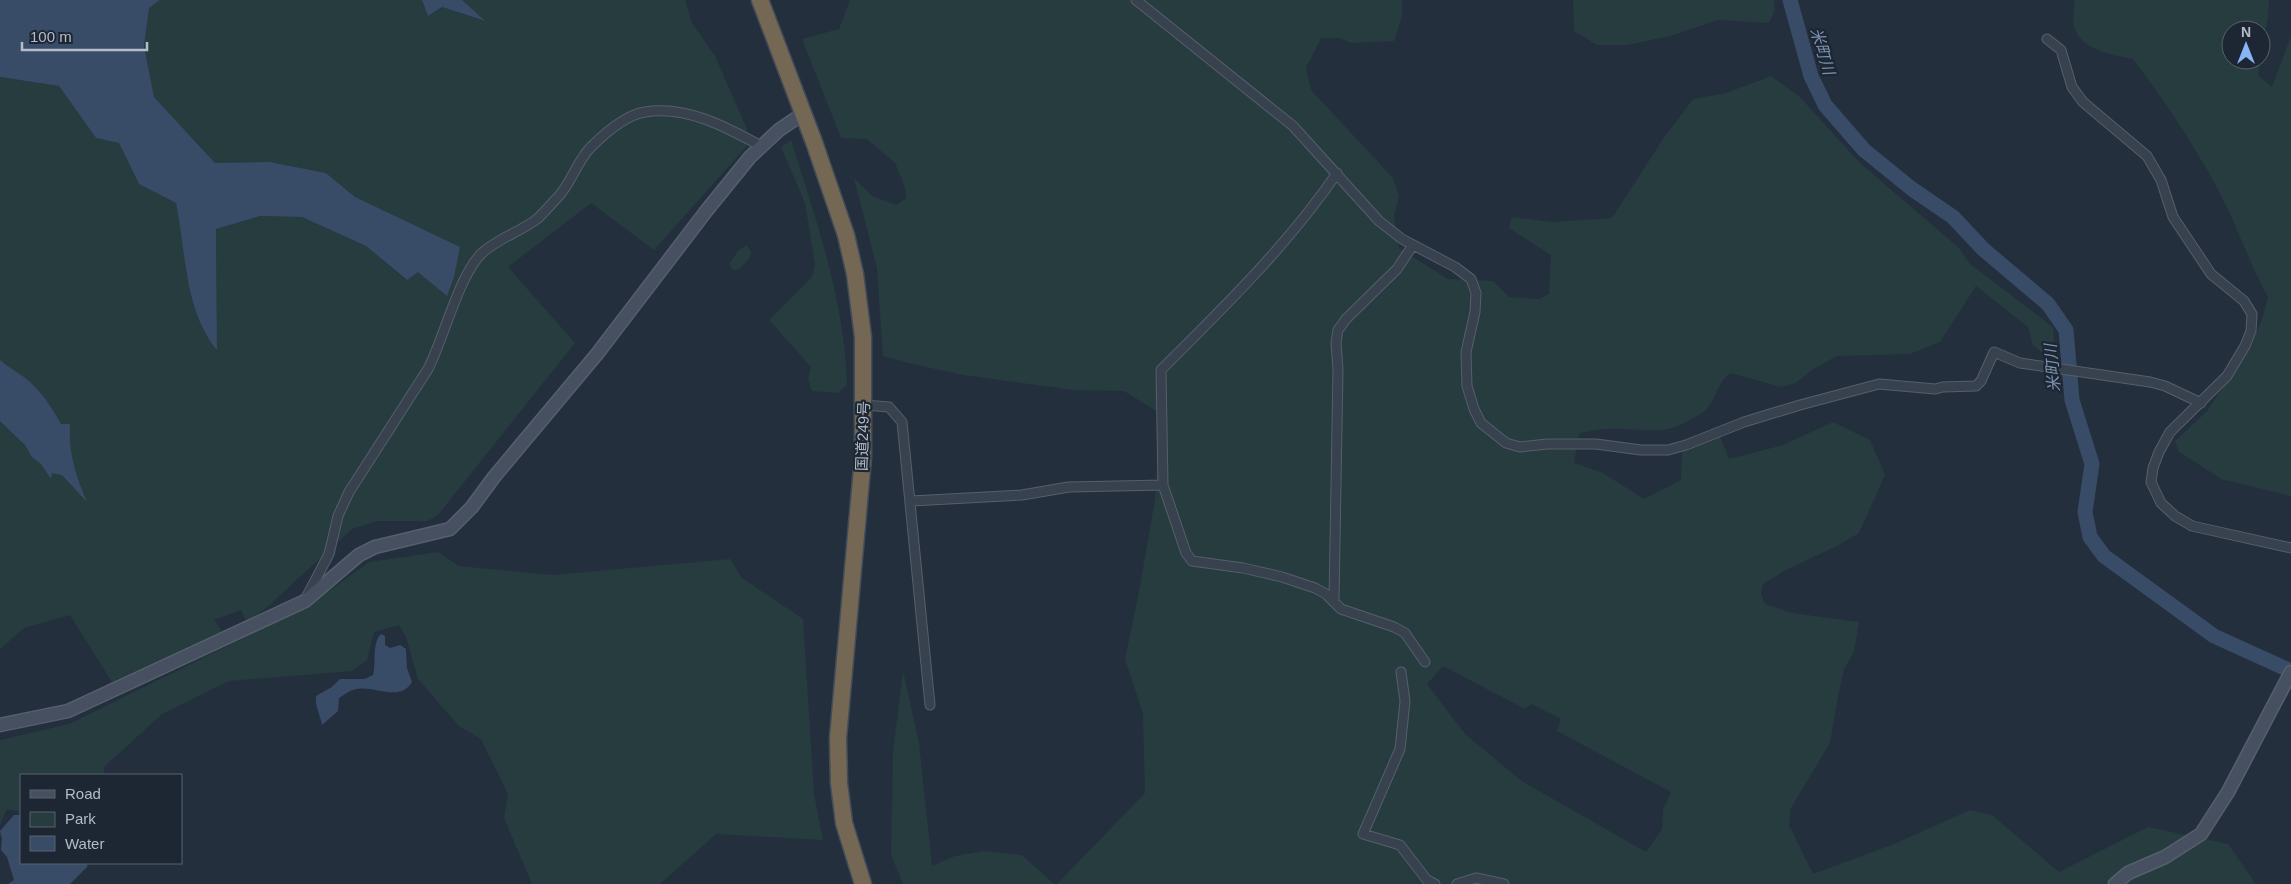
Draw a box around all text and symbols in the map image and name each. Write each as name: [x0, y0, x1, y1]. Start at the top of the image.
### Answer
scale bar: [22, 20, 148, 52]
north arrow: [2221, 20, 2271, 70]
text: N: [2241, 24, 2251, 40]
water label: 米町川: [1807, 26, 1838, 78]
text: 100 m: [30, 28, 72, 45]
water label: 米町川: [2042, 341, 2063, 393]
street label: 国道249号: [853, 401, 872, 471]
legend: [20, 774, 182, 864]
text: Road: [65, 785, 101, 802]
text: Park: [65, 810, 96, 827]
text: Water: [65, 835, 104, 852]

